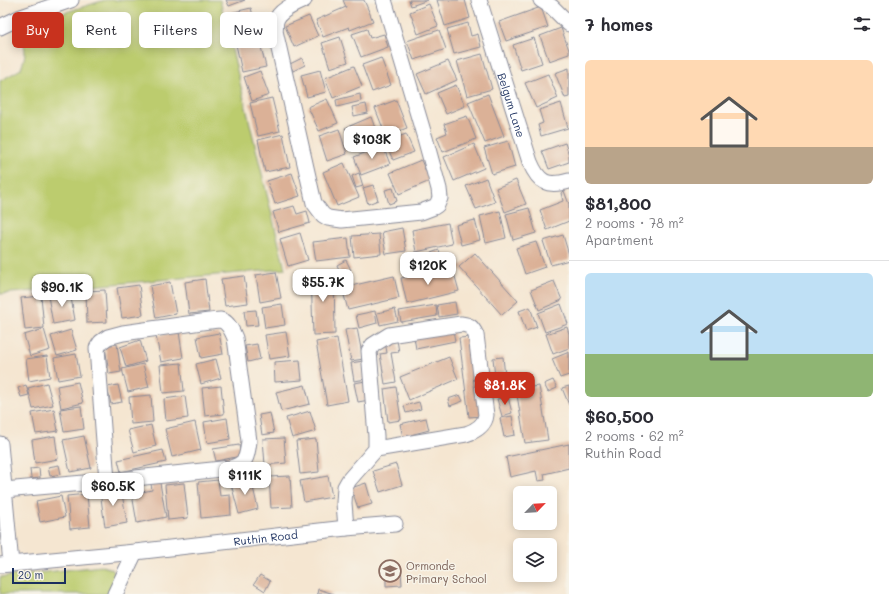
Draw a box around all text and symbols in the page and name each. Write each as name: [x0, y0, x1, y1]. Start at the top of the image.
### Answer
chip: Buy: [12, 12, 64, 48]
chip: Rent: [72, 12, 131, 48]
chip: Filters: [139, 12, 212, 48]
chip: New: [220, 12, 277, 48]
text: 7 homes: [585, 13, 653, 35]
icon: filters: [851, 13, 873, 35]
street label: Belgum Lane: [495, 71, 529, 139]
icon: home: [693, 86, 765, 158]
pin: $103K: [344, 126, 400, 160]
text: $103K: [353, 130, 391, 147]
text: $81,800: [585, 192, 651, 214]
text: 2 rooms · 78 m²: [585, 214, 684, 231]
text: Apartment: [585, 231, 654, 248]
pin: $120K: [400, 252, 456, 286]
text: $120K: [409, 256, 447, 273]
pin: $55.7K: [290, 269, 356, 303]
text: $55.7K: [301, 273, 345, 290]
pin: $90.1K: [29, 274, 95, 308]
text: $90.1K: [41, 278, 83, 295]
icon: home: [693, 299, 765, 371]
pin: $81.8K: [472, 372, 538, 406]
text: $81.8K: [484, 376, 526, 393]
text: $60,500: [585, 405, 654, 427]
text: 2 rooms · 62 m²: [585, 427, 684, 444]
text: Ruthin Road: [585, 444, 661, 461]
pin: $111K: [217, 462, 273, 496]
text: $111K: [228, 466, 262, 483]
pin: $60.5K: [80, 473, 146, 507]
text: $60.5K: [91, 477, 135, 494]
north arrow: [513, 486, 557, 530]
map controls: [513, 486, 557, 582]
street label: Ruthin Road: [233, 526, 298, 548]
button: layers: [513, 538, 557, 582]
school or university icon: Ormonde Primary School: [377, 558, 403, 584]
place label: Ormonde Primary School: [406, 558, 487, 586]
scale bar: [12, 566, 66, 585]
text: 20 m: [18, 567, 43, 582]

